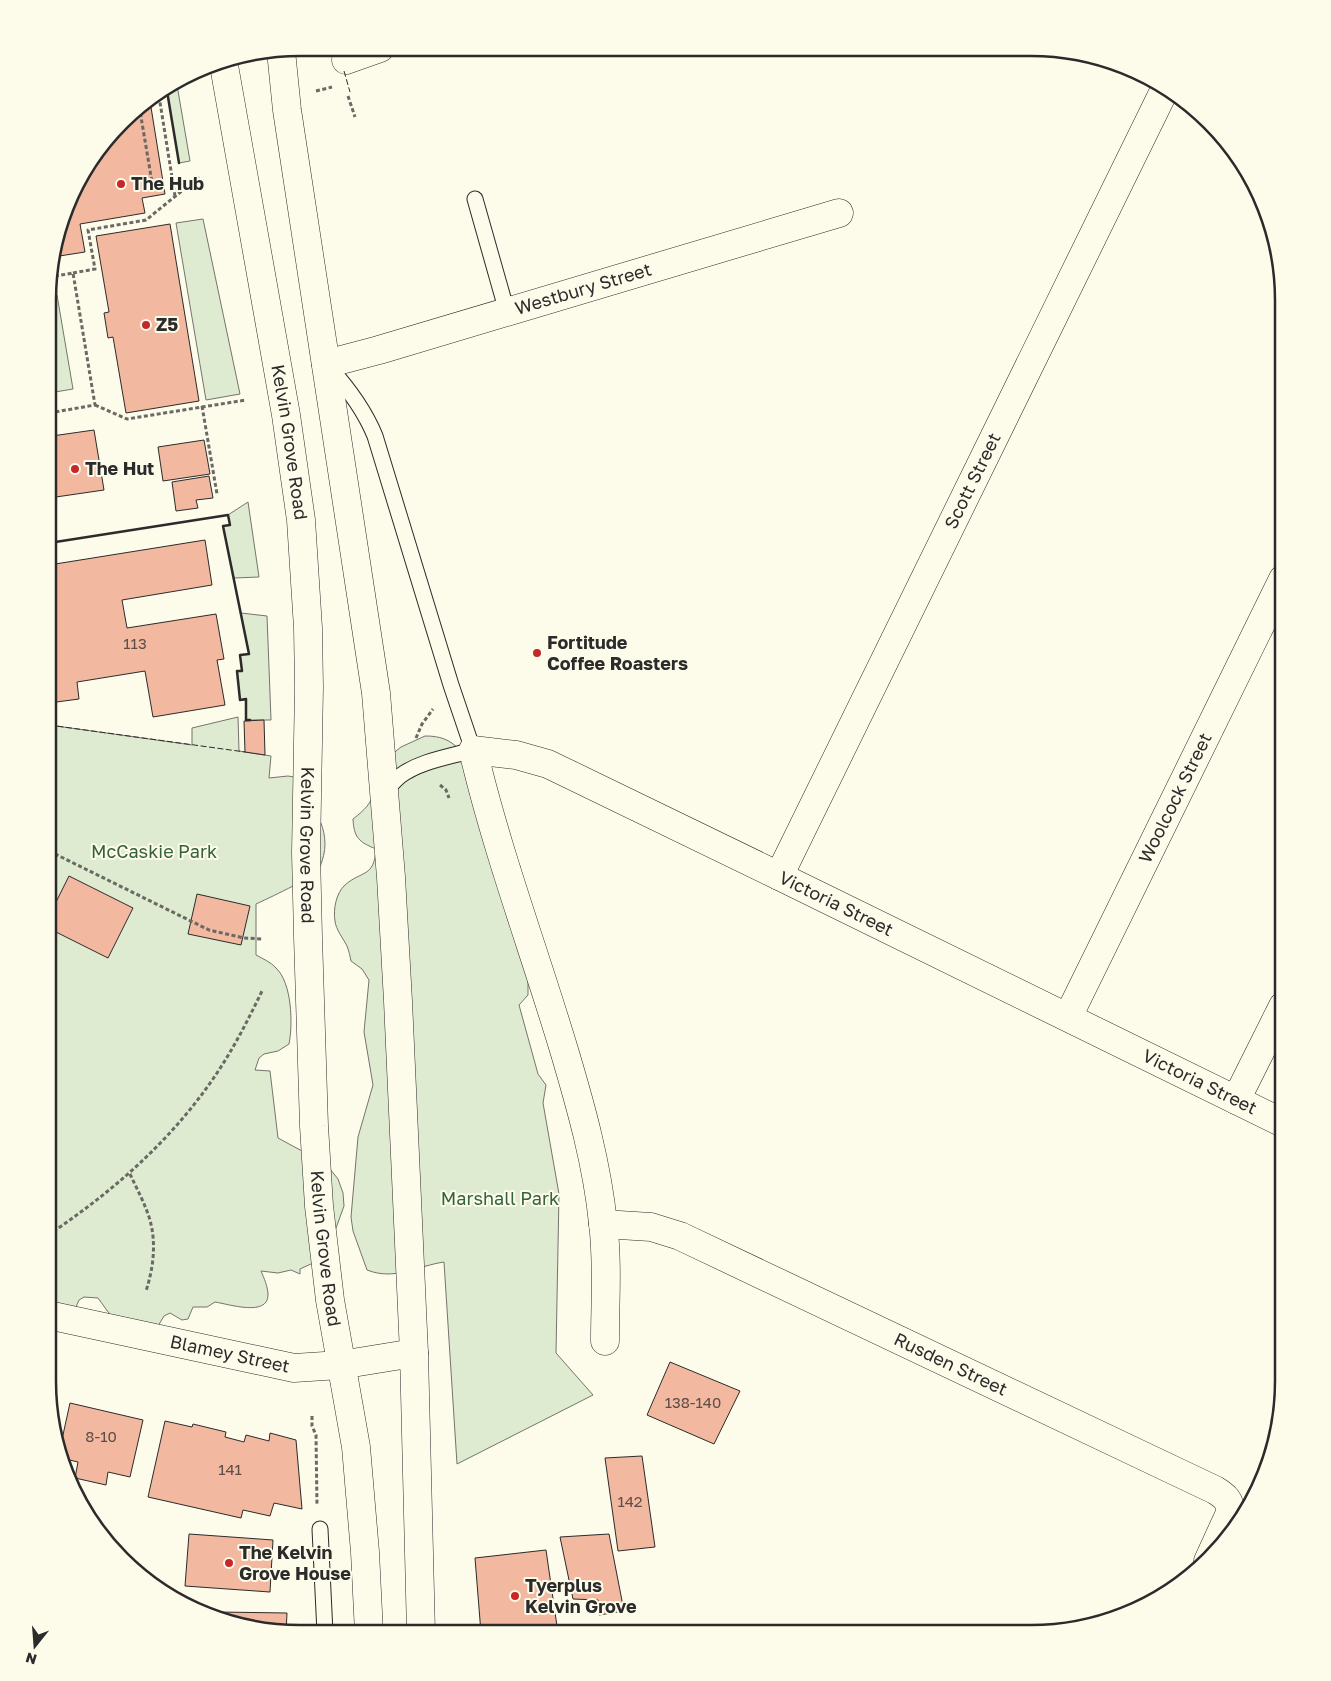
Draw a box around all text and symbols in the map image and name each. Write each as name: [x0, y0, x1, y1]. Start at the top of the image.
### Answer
place label: The Hub: [131, 172, 204, 194]
marker: The Hub: [115, 178, 127, 190]
street label: Westbury Street: [512, 257, 654, 319]
place label: Z5: [156, 313, 178, 335]
marker: Z5: [140, 319, 152, 331]
street label: Kelvin Grove Road: [267, 363, 313, 521]
street label: Scott Street: [939, 429, 1005, 532]
place label: The Hut: [85, 457, 154, 479]
marker: The Hut: [69, 463, 81, 475]
place label: Fortitude Coffee Roasters: [547, 631, 688, 674]
house number: 113: [123, 634, 147, 652]
marker: Fortitude Coffee Roasters: [531, 647, 543, 659]
street label: Woolcock Street: [1133, 729, 1216, 866]
street label: Kelvin Grove Road: [296, 766, 320, 924]
park label: McCaskie Park: [91, 840, 217, 862]
street label: Victoria Street: [776, 866, 897, 940]
street label: Victoria Street: [1139, 1044, 1261, 1119]
street label: Kelvin Grove Road: [307, 1170, 346, 1328]
park label: Marshall Park: [441, 1187, 559, 1209]
street label: Rusden Street: [891, 1327, 1011, 1400]
street label: Blamey Street: [168, 1330, 292, 1377]
house number: 138-140: [665, 1393, 721, 1411]
house number: 8-10: [85, 1427, 117, 1445]
house number: 141: [218, 1460, 242, 1478]
house number: 142: [617, 1492, 643, 1510]
place label: The Kelvin Grove House: [239, 1541, 351, 1584]
marker: The Kelvin Grove House: [223, 1557, 235, 1569]
place label: Tyerplus Kelvin Grove: [525, 1574, 637, 1617]
marker: Tyerplus Kelvin Grove: [509, 1590, 521, 1602]
north arrow: [10, 1621, 60, 1671]
text: N: [23, 1649, 39, 1669]

